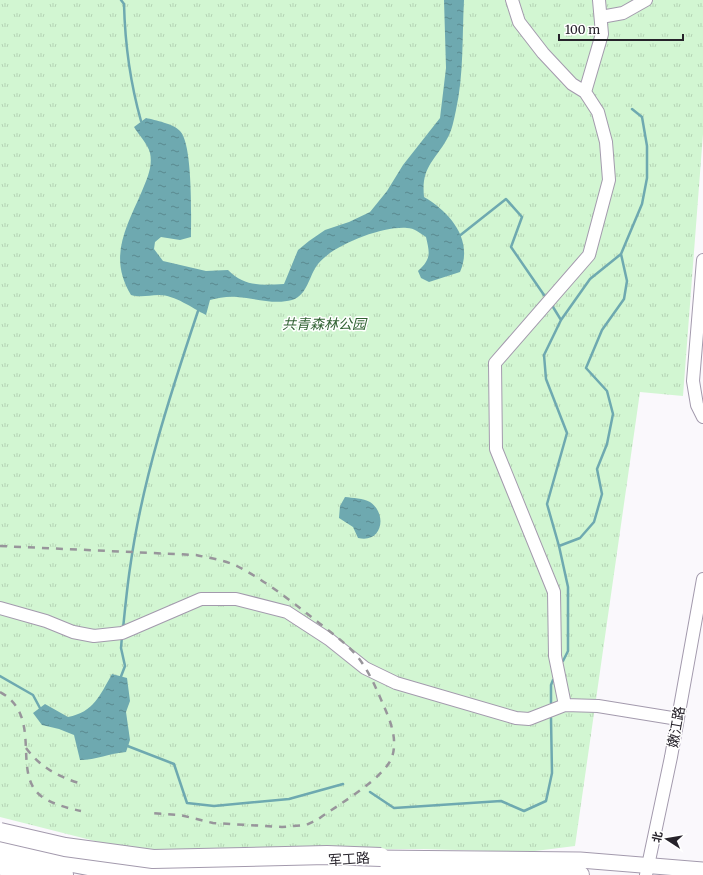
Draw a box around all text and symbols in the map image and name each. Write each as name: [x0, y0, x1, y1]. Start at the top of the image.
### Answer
scale bar: [559, 16, 683, 42]
text: 100 m: [565, 22, 600, 37]
park label: 共青森林公园: [282, 315, 368, 333]
street label: 嫩江路: [663, 705, 689, 749]
north arrow: [647, 819, 687, 859]
text: 北: [649, 830, 665, 844]
street label: 军工路: [327, 849, 371, 869]

